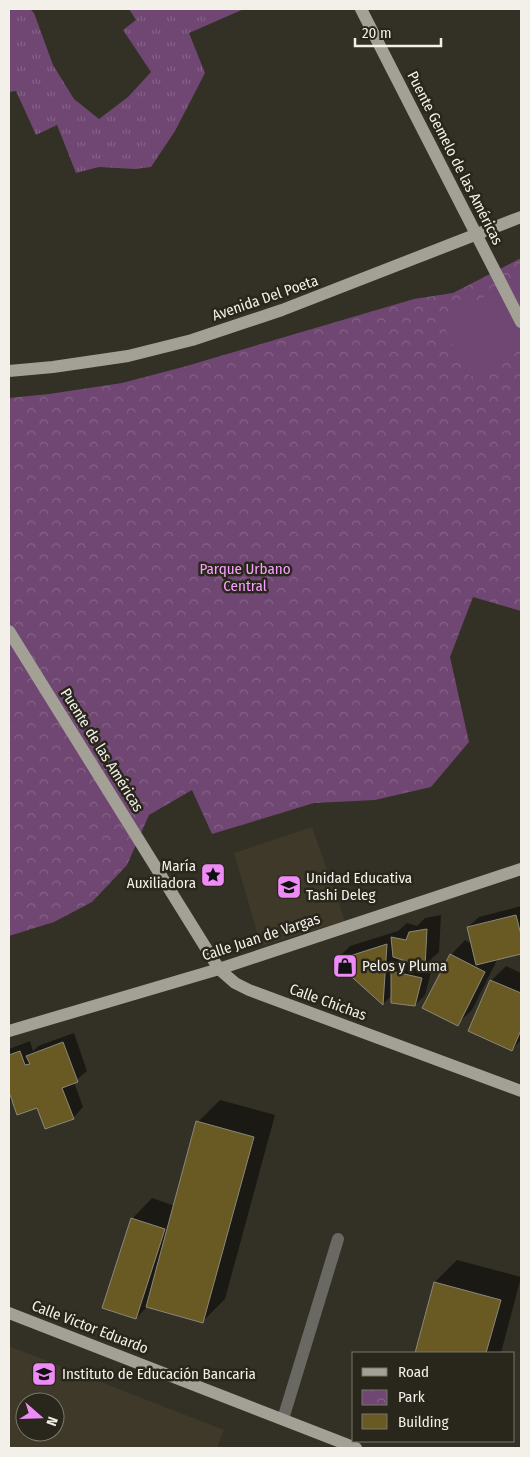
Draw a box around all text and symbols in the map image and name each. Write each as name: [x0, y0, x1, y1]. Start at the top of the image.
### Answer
scale bar: [355, 15, 441, 47]
text: 20 m: [362, 24, 392, 42]
street label: Puente Gemelo de las Américas: [403, 68, 507, 248]
street label: Avenida Del Poeta: [210, 271, 320, 325]
park label: Parque Urbano Central: [199, 560, 291, 595]
street label: Puente de las Américas: [57, 685, 147, 815]
place label: María Auxiliadora: [127, 857, 196, 892]
place icon: María Auxiliadora: [200, 862, 226, 888]
place label: Unidad Educativa Tashi Deleg: [306, 869, 412, 904]
school or university icon: Unidad Educativa Tashi Deleg: [276, 874, 302, 900]
street label: Calle Juan de Vargas: [200, 909, 322, 965]
shop icon: Pelos y Pluma: [332, 953, 358, 979]
place label: Pelos y Pluma: [362, 957, 447, 975]
street label: Calle Chichas: [287, 980, 369, 1024]
street label: Calle Victor Eduardo: [29, 1296, 151, 1358]
legend: [352, 1352, 515, 1442]
school or university icon: Instituto de Educación Bancaria: [31, 1361, 57, 1387]
text: Road: [398, 1363, 429, 1381]
place label: Instituto de Educación Bancaria: [62, 1365, 256, 1383]
text: Park: [398, 1388, 425, 1406]
north arrow: [15, 1392, 65, 1442]
text: Building: [398, 1413, 449, 1431]
text: N: [42, 1414, 61, 1428]

